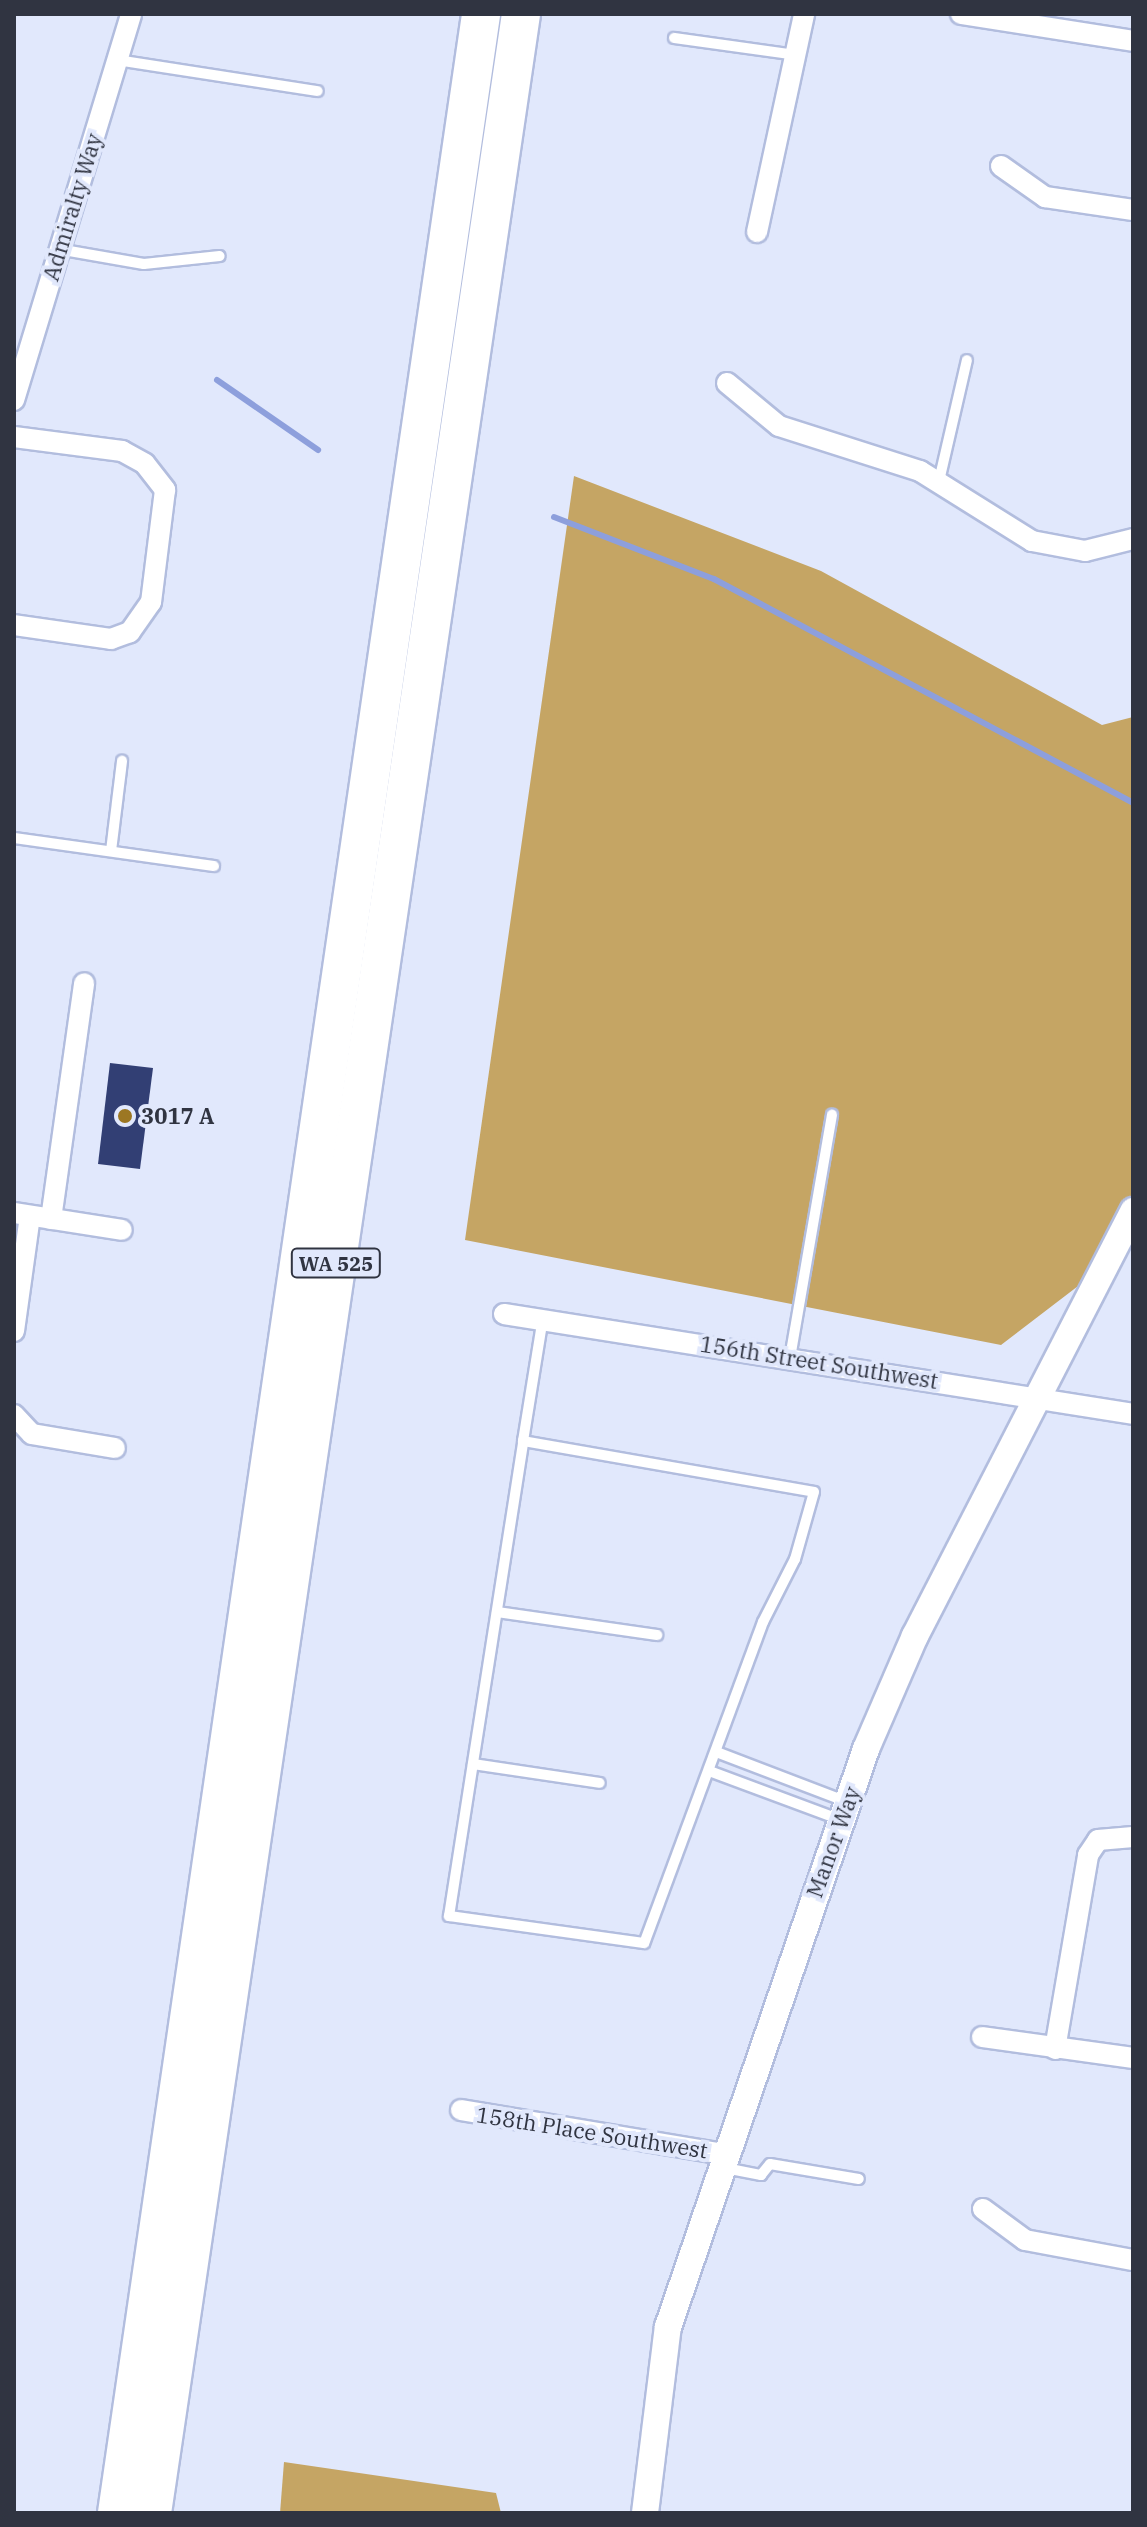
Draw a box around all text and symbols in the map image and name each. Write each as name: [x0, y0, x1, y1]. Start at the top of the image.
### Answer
street label: Admiralty Way: [37, 130, 107, 284]
place label: 3017 A: [141, 1103, 214, 1129]
marker: 3017 A: [116, 1107, 134, 1125]
road number: WA 525: [290, 1247, 382, 1279]
street label: 156th Street Southwest: [698, 1330, 940, 1394]
street label: Manor Way: [801, 1783, 865, 1901]
street label: 158th Place Southwest: [474, 2101, 710, 2163]

